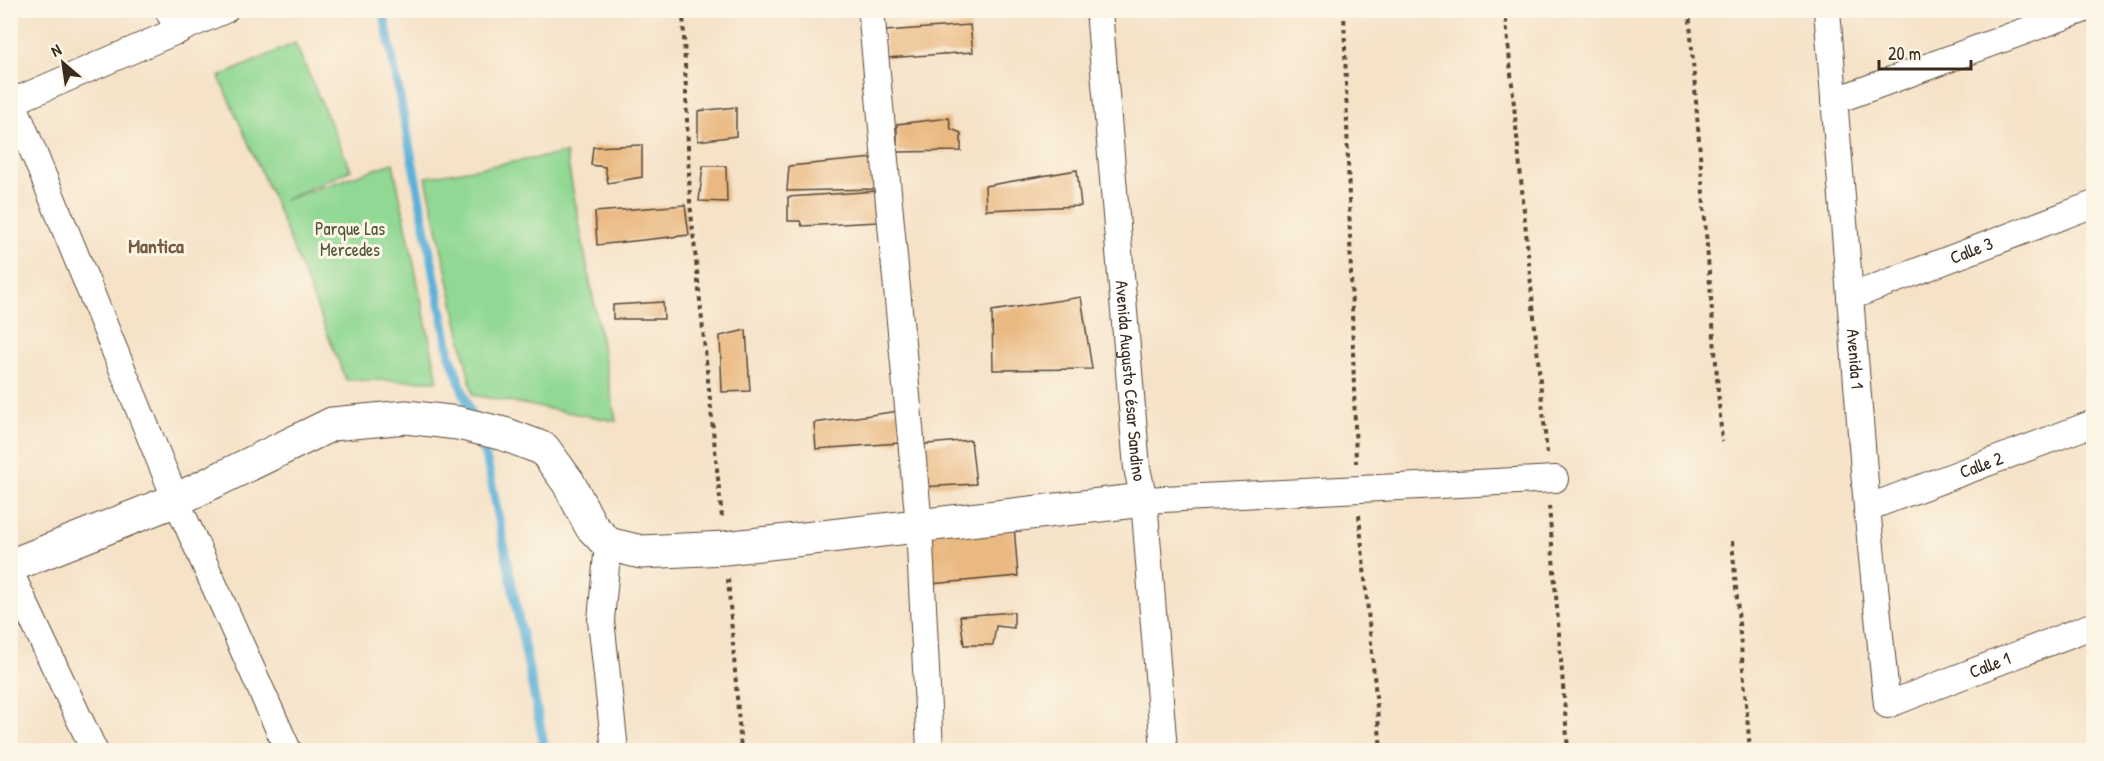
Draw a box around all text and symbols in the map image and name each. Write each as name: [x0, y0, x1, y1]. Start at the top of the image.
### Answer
north arrow: [33, 33, 93, 93]
scale bar: [1879, 33, 1970, 71]
text: N: [47, 38, 65, 62]
text: 20 m: [1888, 41, 1921, 66]
park label: Parque Las Mercedes: [315, 216, 385, 262]
street label: Calle 3: [1946, 231, 1996, 270]
district label: Mantica: [128, 232, 184, 259]
street label: Avenida Augusto César Sandino: [1109, 279, 1153, 483]
street label: Avenida 1: [1841, 328, 1870, 390]
street label: Calle 2: [1956, 445, 2007, 484]
street label: Calle 1: [1965, 645, 2014, 684]

